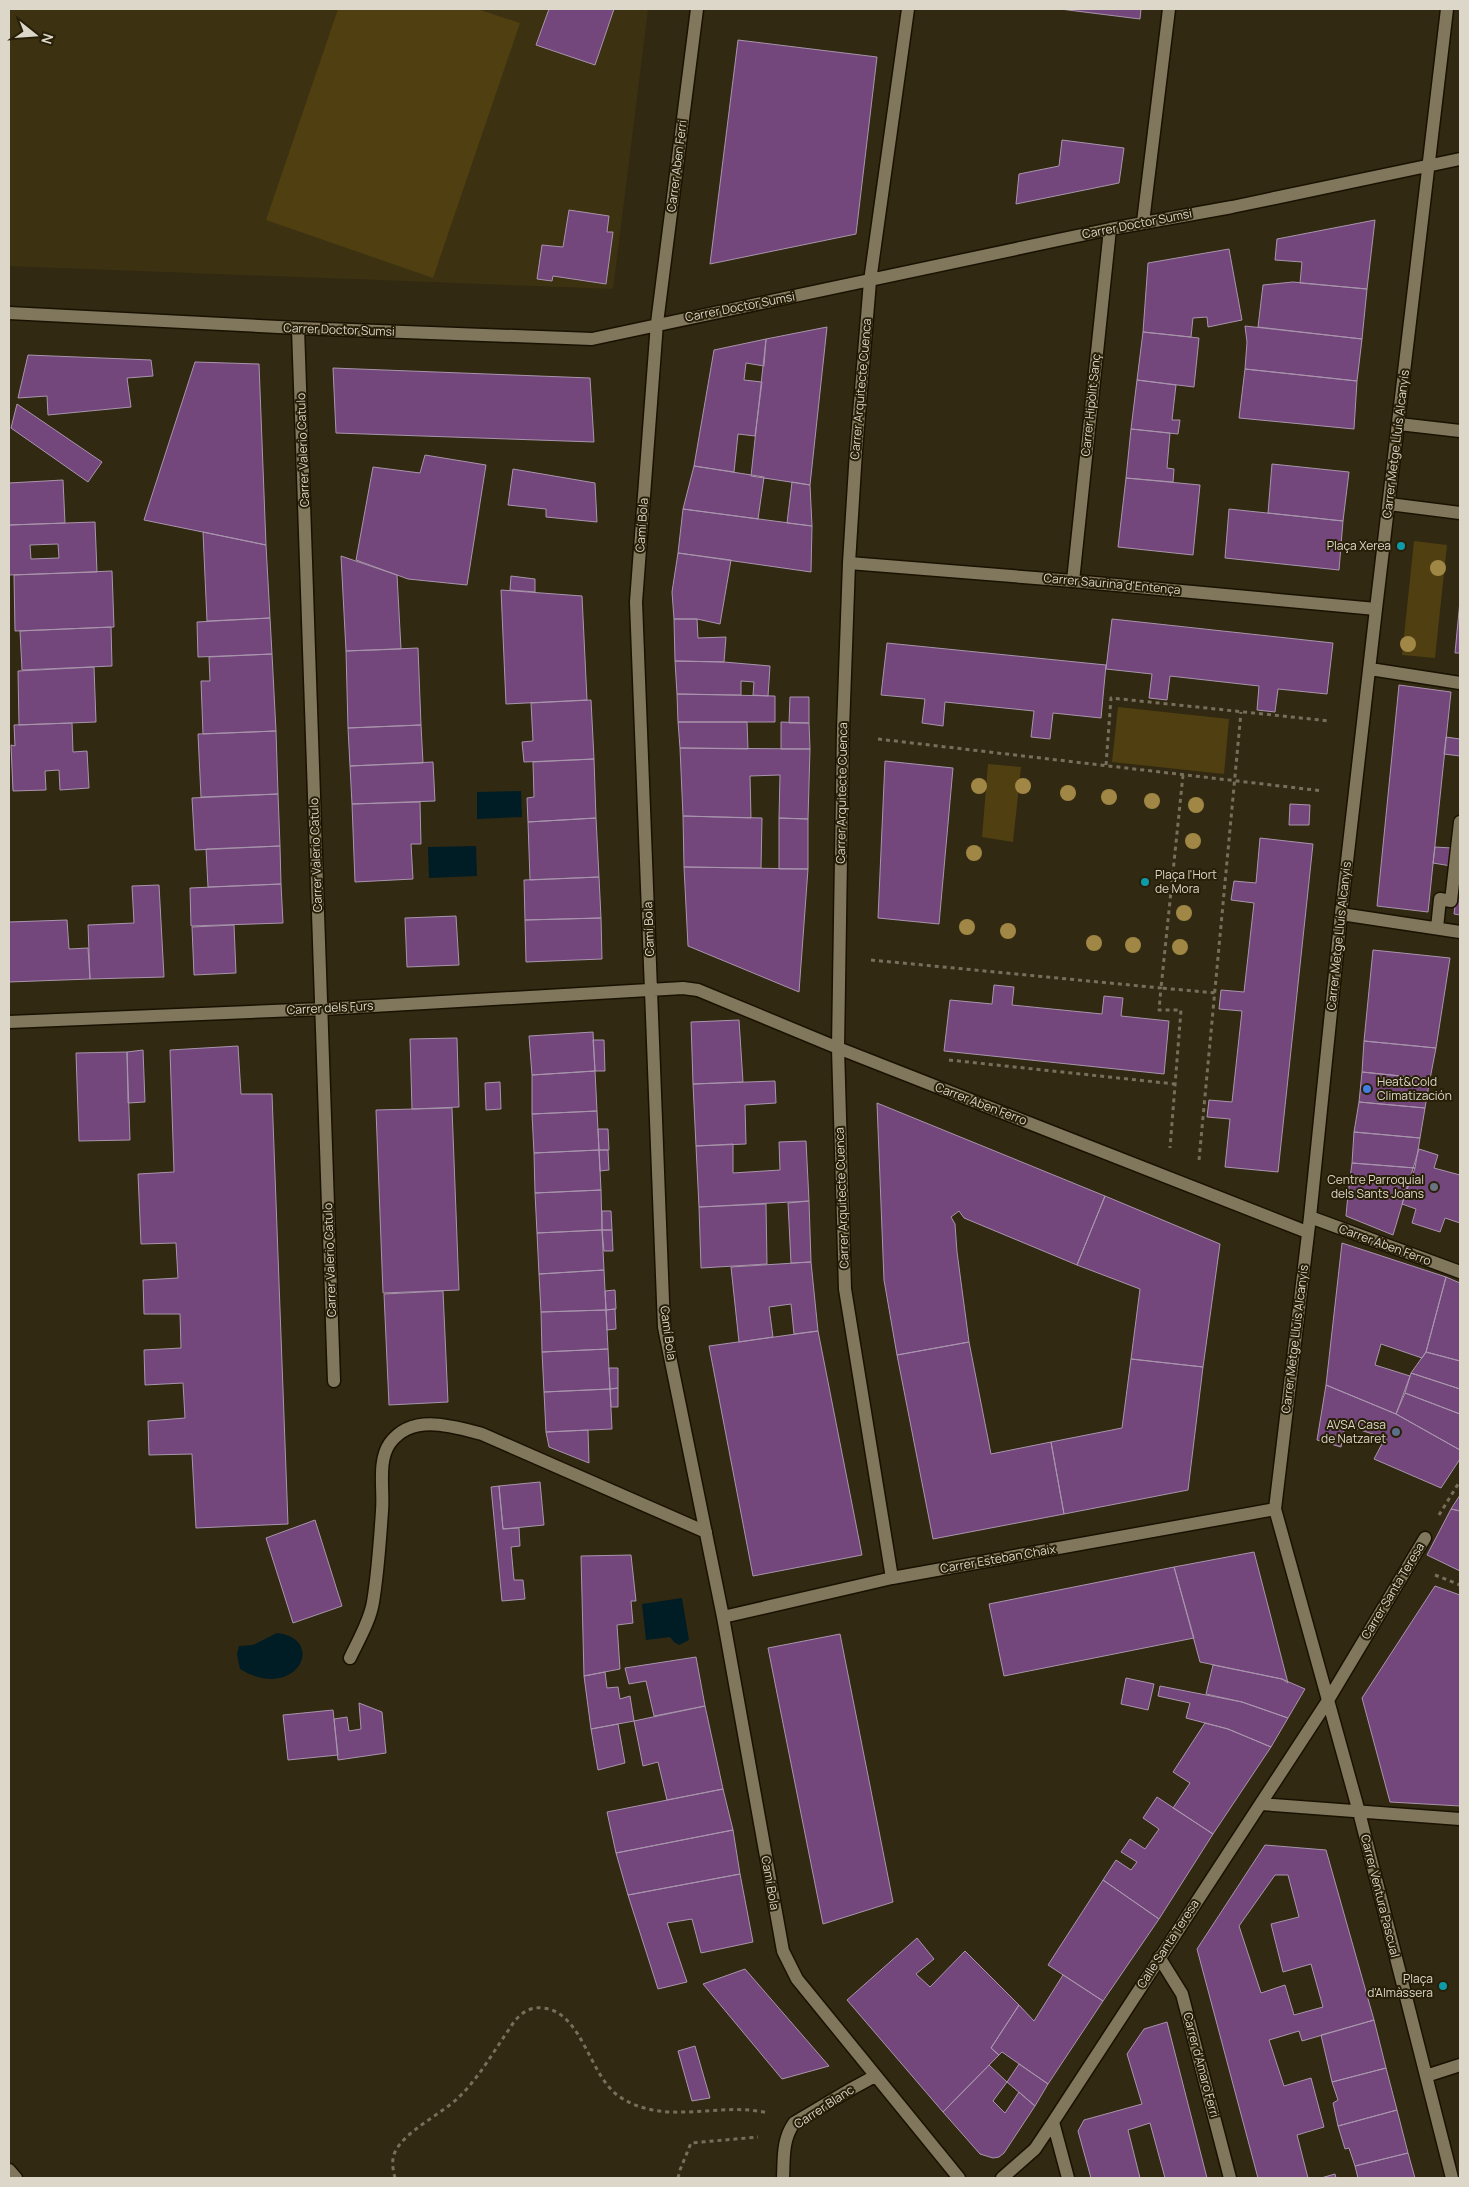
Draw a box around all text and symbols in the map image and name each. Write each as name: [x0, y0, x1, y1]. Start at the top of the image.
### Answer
north arrow: [10, 10, 60, 60]
text: N: [37, 31, 58, 47]
street label: Carrer Aben Ferri: [662, 119, 691, 213]
street label: Carrer Doctor Sumsi: [1081, 205, 1193, 242]
street label: Carrer Doctor Sumsi: [684, 288, 796, 325]
street label: Carrer Arquitecte Cuenca: [846, 318, 875, 460]
street label: Carrer Doctor Sumsi: [283, 319, 395, 340]
street label: Carrer Hipòlit Sanç: [1077, 352, 1104, 457]
street label: Carrer Metge Lluís Alcanyís: [1378, 369, 1413, 519]
street label: Carrer Valerio Catulo: [292, 393, 313, 507]
street label: Camí Bola: [631, 497, 652, 553]
place label: Plaça Xerea: [1327, 537, 1391, 554]
marker: Plaça Xerea: [1395, 540, 1407, 552]
street label: Carrer Saurina d'Entença: [1043, 569, 1181, 598]
street label: Carrer Arquitecte Cuenca: [832, 722, 851, 864]
street label: Carrer Valerio Catulo: [305, 798, 326, 912]
street label: Carrer Metge Lluís Alcanyís: [1322, 861, 1355, 1011]
place label: Plaça l'Hort de Mora: [1155, 866, 1217, 897]
marker: Plaça l'Hort de Mora: [1139, 876, 1151, 888]
street label: Camí Bola: [639, 901, 658, 957]
street label: Carrer dels Furs: [286, 997, 374, 1018]
place label: Heat&Cold Climatización: [1377, 1073, 1452, 1104]
street label: Carrer Aben Ferro: [933, 1078, 1030, 1129]
marker: Heat&Cold Climatización: [1361, 1083, 1373, 1095]
street label: Carrer Arquitecte Cuenca: [831, 1127, 852, 1269]
place label: Centre Parroquial dels Sants Joans: [1327, 1171, 1424, 1202]
marker: Centre Parroquial dels Sants Joans: [1428, 1181, 1440, 1193]
street label: Carrer Valerio Catulo: [319, 1203, 340, 1317]
street label: Carrer Aben Ferro: [1337, 1220, 1434, 1269]
street label: Carrer Metge Lluís Alcanyís: [1277, 1264, 1312, 1414]
street label: Camí Bola: [656, 1305, 681, 1361]
place label: AVSA Casa de Natzaret: [1321, 1416, 1386, 1447]
marker: AVSA Casa de Natzaret: [1390, 1426, 1402, 1438]
street label: Carrer Santa Teresa: [1357, 1539, 1428, 1642]
street label: Carrer Esteban Chaix: [939, 1540, 1058, 1577]
street label: Carrer Ventura Pascual: [1357, 1833, 1404, 1959]
street label: Camí Bola: [757, 1855, 784, 1911]
street label: Calle Santa Teresa: [1132, 1896, 1203, 1991]
place label: Plaça d'Almàssera: [1367, 1970, 1433, 2001]
marker: Plaça d'Almàssera: [1437, 1980, 1449, 1992]
street label: Carrer d'Amaro Ferri: [1179, 2010, 1224, 2119]
street label: Carrer Blanc: [791, 2081, 857, 2132]

